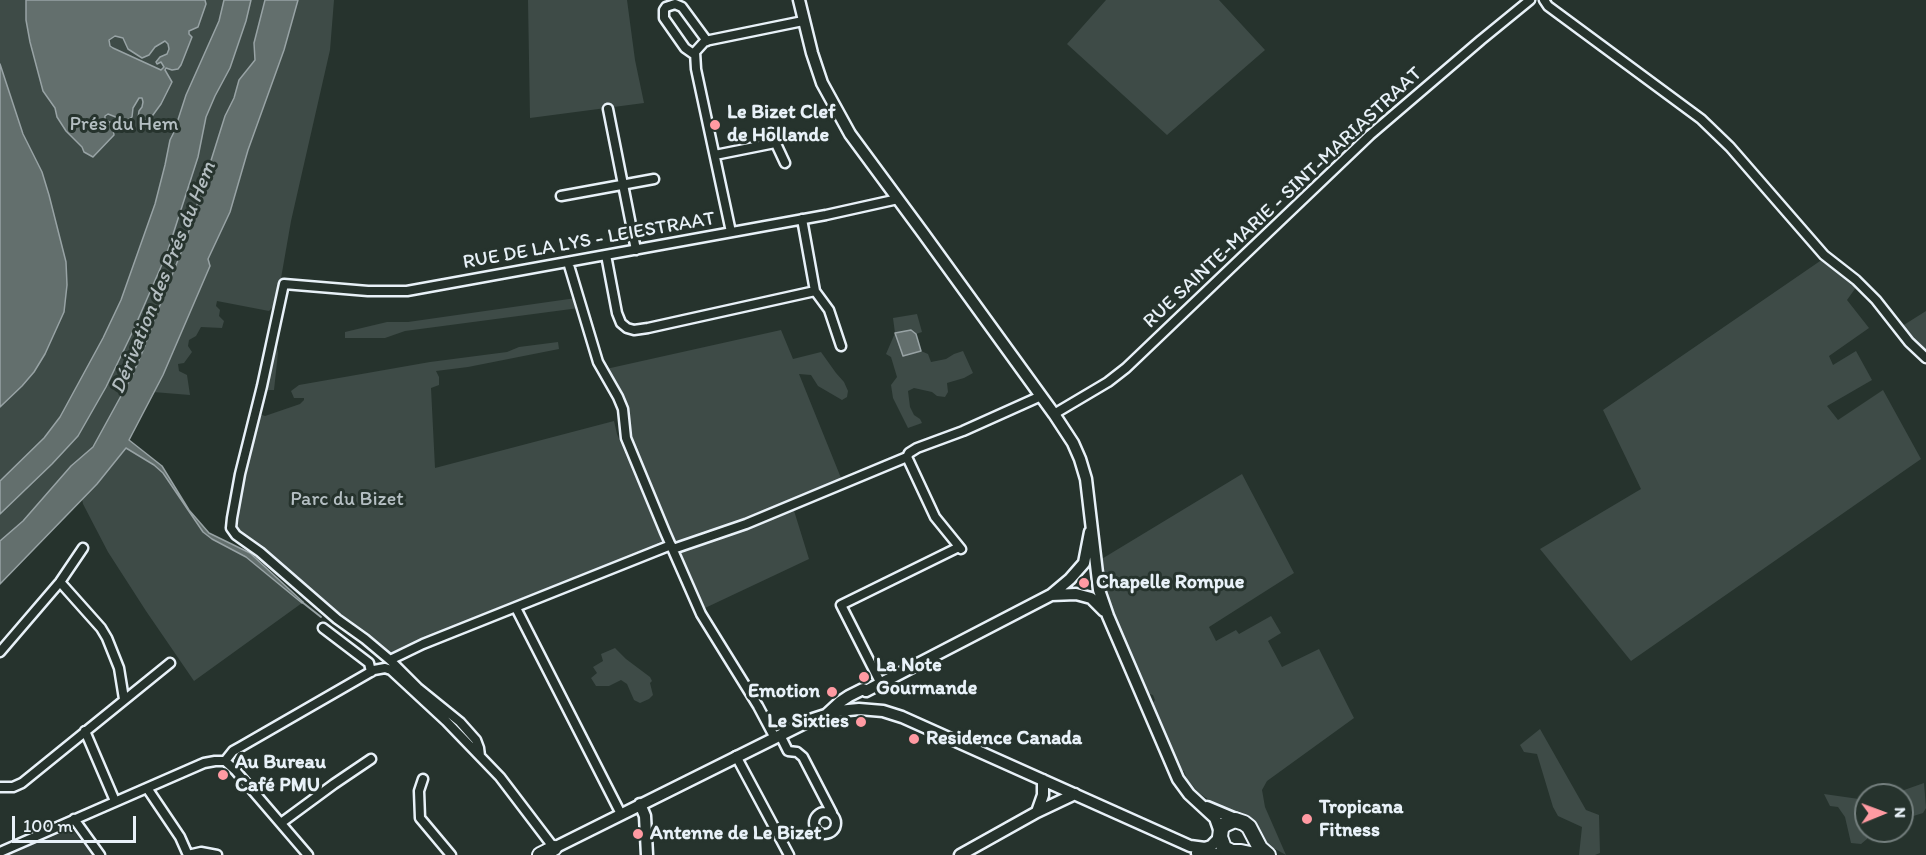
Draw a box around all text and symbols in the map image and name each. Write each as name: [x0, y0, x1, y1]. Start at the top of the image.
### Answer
street label: RUE SAINTE-MARIE - SINT-MARIASTRAAT: [1139, 62, 1427, 334]
place label: Le Bizet Clef de Hollande: [727, 101, 836, 148]
park label: Prés du Hem: [69, 113, 179, 137]
marker: Le Bizet Clef de Hollande: [708, 118, 722, 132]
water label: Dérivation des Prés du Hem: [106, 158, 222, 398]
street label: RUE DE LA LYS - LEIESTRAAT: [461, 207, 717, 275]
park label: Parc du Bizet: [290, 488, 404, 512]
place label: Chapelle Rompue: [1096, 571, 1244, 595]
marker: Chapelle Rompue: [1077, 576, 1091, 590]
place label: La Note Gourmande: [876, 654, 977, 701]
marker: La Note Gourmande: [857, 670, 871, 684]
place label: Emotion: [748, 680, 820, 704]
marker: Emotion: [825, 685, 839, 699]
place label: Le Sixties: [767, 710, 849, 734]
marker: Le Sixties: [854, 715, 868, 729]
place label: Residence Canada: [926, 727, 1082, 751]
marker: Residence Canada: [907, 732, 921, 746]
place label: Au Bureau Café PMU: [235, 751, 326, 798]
marker: Au Bureau Café PMU: [216, 768, 230, 782]
north arrow: [1854, 783, 1914, 843]
place label: Tropicana Fitness: [1319, 796, 1403, 843]
scale bar: [15, 804, 140, 842]
text: N: [1891, 807, 1910, 818]
marker: Tropicana Fitness: [1300, 812, 1314, 826]
text: 100 m: [23, 815, 73, 837]
place label: Antenne de Le Bizet: [650, 822, 821, 846]
marker: Antenne de Le Bizet: [631, 827, 645, 841]

